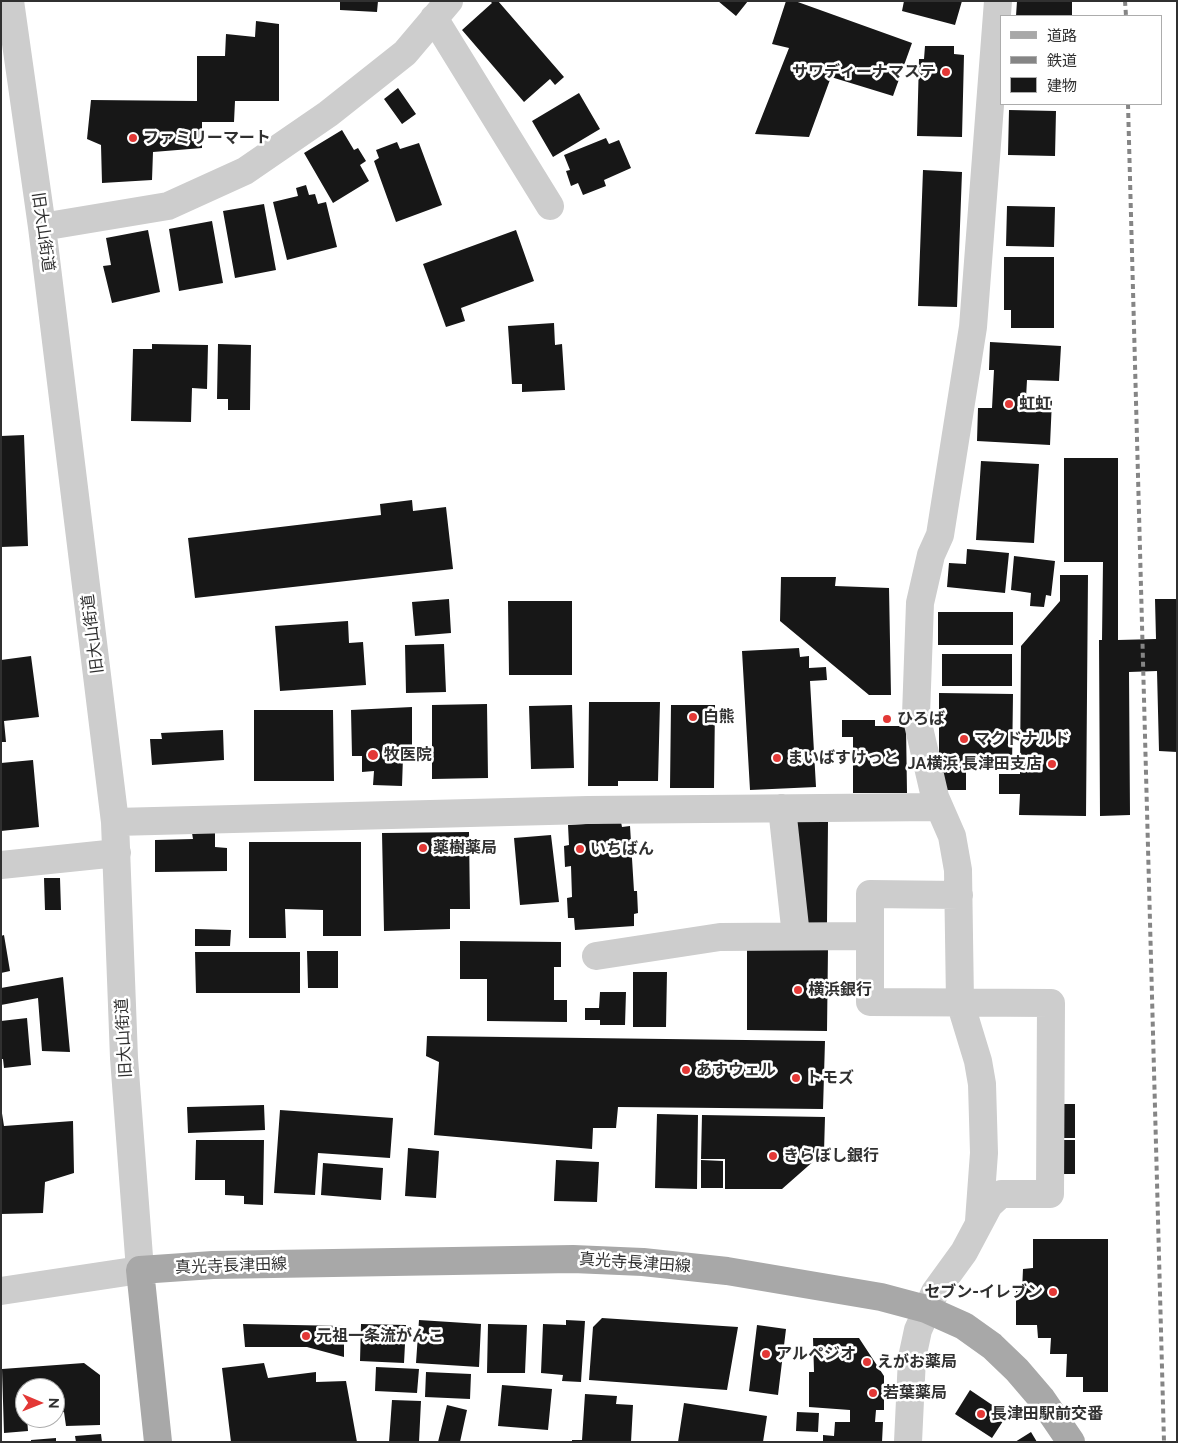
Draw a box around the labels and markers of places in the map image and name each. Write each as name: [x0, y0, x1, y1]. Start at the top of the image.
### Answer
place label: サワディーナマステ: [792, 62, 936, 82]
marker: サワディーナマステ: [940, 66, 952, 78]
place label: ファミリーマート: [143, 128, 271, 148]
marker: ファミリーマート: [127, 132, 139, 144]
place label: 虹虹: [1019, 394, 1051, 414]
marker: 虹虹: [1003, 398, 1015, 410]
place label: 白熊: [703, 707, 735, 727]
place label: ひろば: [897, 709, 945, 729]
marker: 白熊: [687, 711, 699, 723]
marker: ひろば: [881, 713, 893, 725]
place label: マクドナルド: [974, 729, 1070, 749]
marker: マクドナルド: [958, 733, 970, 745]
place label: 牧医院: [384, 745, 432, 765]
marker: 牧医院: [366, 748, 380, 762]
place label: まいばすけっと: [787, 748, 899, 768]
marker: まいばすけっと: [771, 752, 783, 764]
place label: JA横浜 長津田支店: [908, 754, 1042, 774]
marker: JA横浜 長津田支店: [1046, 758, 1058, 770]
place label: 薬樹薬局: [433, 838, 497, 858]
place label: いちばん: [590, 839, 654, 859]
marker: 薬樹薬局: [417, 842, 429, 854]
marker: いちばん: [574, 843, 586, 855]
place label: 横浜銀行: [808, 980, 872, 1000]
marker: 横浜銀行: [792, 984, 804, 996]
place label: あすウェル: [696, 1060, 776, 1080]
marker: あすウェル: [680, 1064, 692, 1076]
place label: トモズ: [806, 1068, 854, 1088]
marker: トモズ: [790, 1072, 802, 1084]
place label: きらぼし銀行: [783, 1146, 879, 1166]
marker: きらぼし銀行: [767, 1150, 779, 1162]
place label: セブン-イレブン: [924, 1282, 1043, 1302]
marker: セブン-イレブン: [1047, 1286, 1059, 1298]
place label: 元祖一条流がんこ: [316, 1326, 444, 1346]
marker: 元祖一条流がんこ: [300, 1330, 312, 1342]
place label: アルペジオ: [776, 1344, 856, 1364]
marker: アルペジオ: [760, 1348, 772, 1360]
place label: えがお薬局: [877, 1352, 957, 1372]
marker: えがお薬局: [861, 1356, 873, 1368]
place label: 若葉薬局: [883, 1383, 947, 1403]
marker: 若葉薬局: [867, 1387, 879, 1399]
place label: 長津田駅前交番: [991, 1404, 1103, 1424]
marker: 長津田駅前交番: [975, 1408, 987, 1420]

